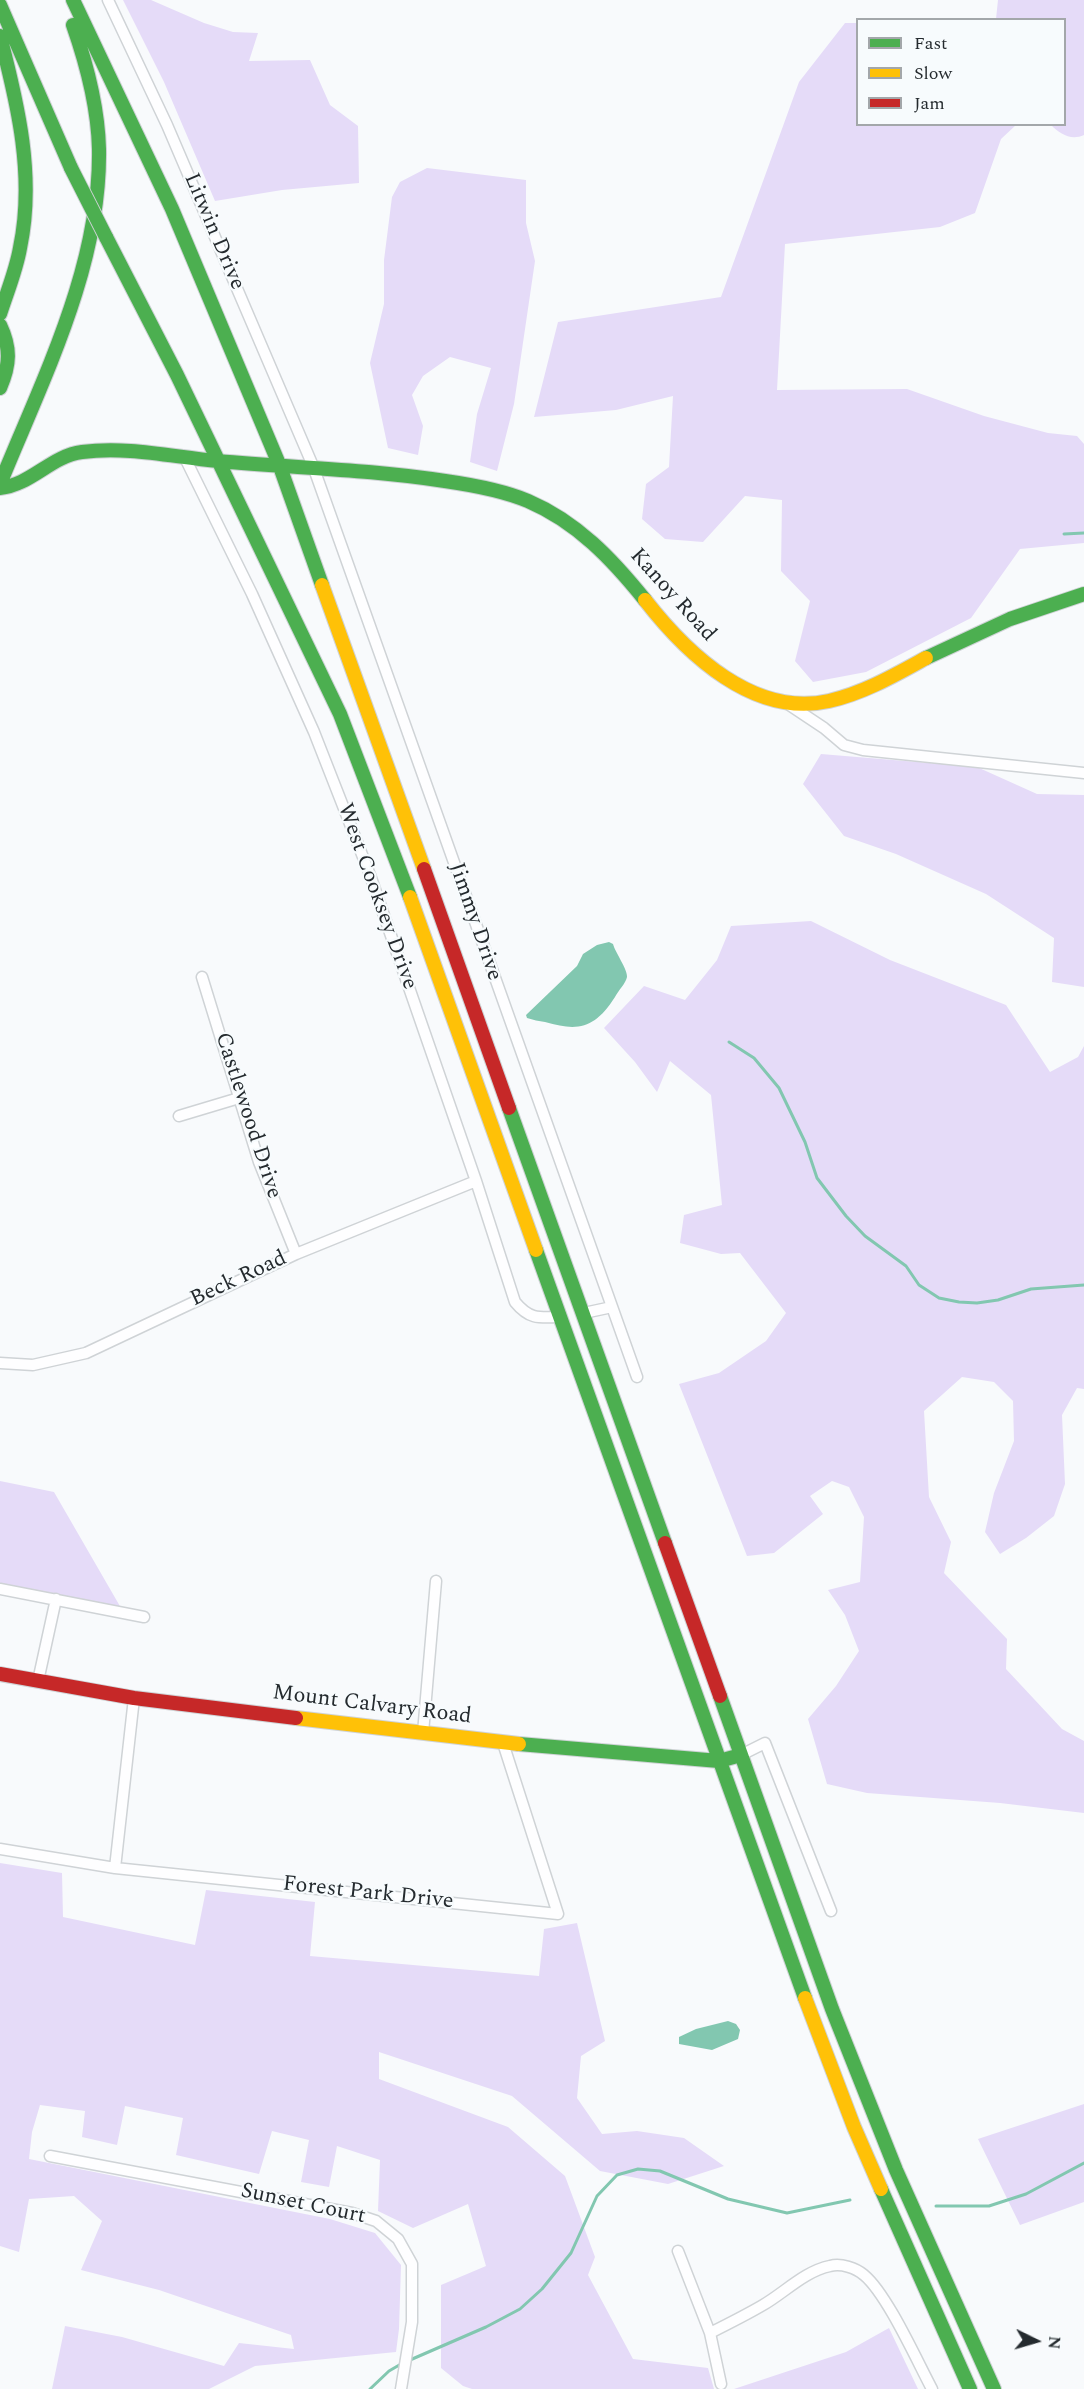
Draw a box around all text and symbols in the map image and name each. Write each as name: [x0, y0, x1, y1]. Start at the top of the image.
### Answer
legend: [856, 18, 1066, 126]
text: Fast: [914, 30, 947, 57]
text: Slow: [914, 60, 952, 87]
text: Jam: [914, 90, 945, 117]
street label: Litwin Drive: [177, 170, 249, 294]
street label: Kanoy Road: [623, 544, 721, 648]
street label: West Cooksey Drive: [330, 800, 422, 994]
street label: Jimmy Drive: [442, 860, 506, 984]
street label: Castlewood Drive: [208, 1030, 286, 1202]
street label: Beck Road: [187, 1246, 291, 1314]
street label: Mount Calvary Road: [271, 1681, 473, 1731]
street label: Forest Park Drive: [281, 1872, 455, 1916]
street label: Sunset Court: [238, 2179, 368, 2231]
north arrow: [1006, 2311, 1066, 2371]
text: N: [1041, 2335, 1066, 2350]

